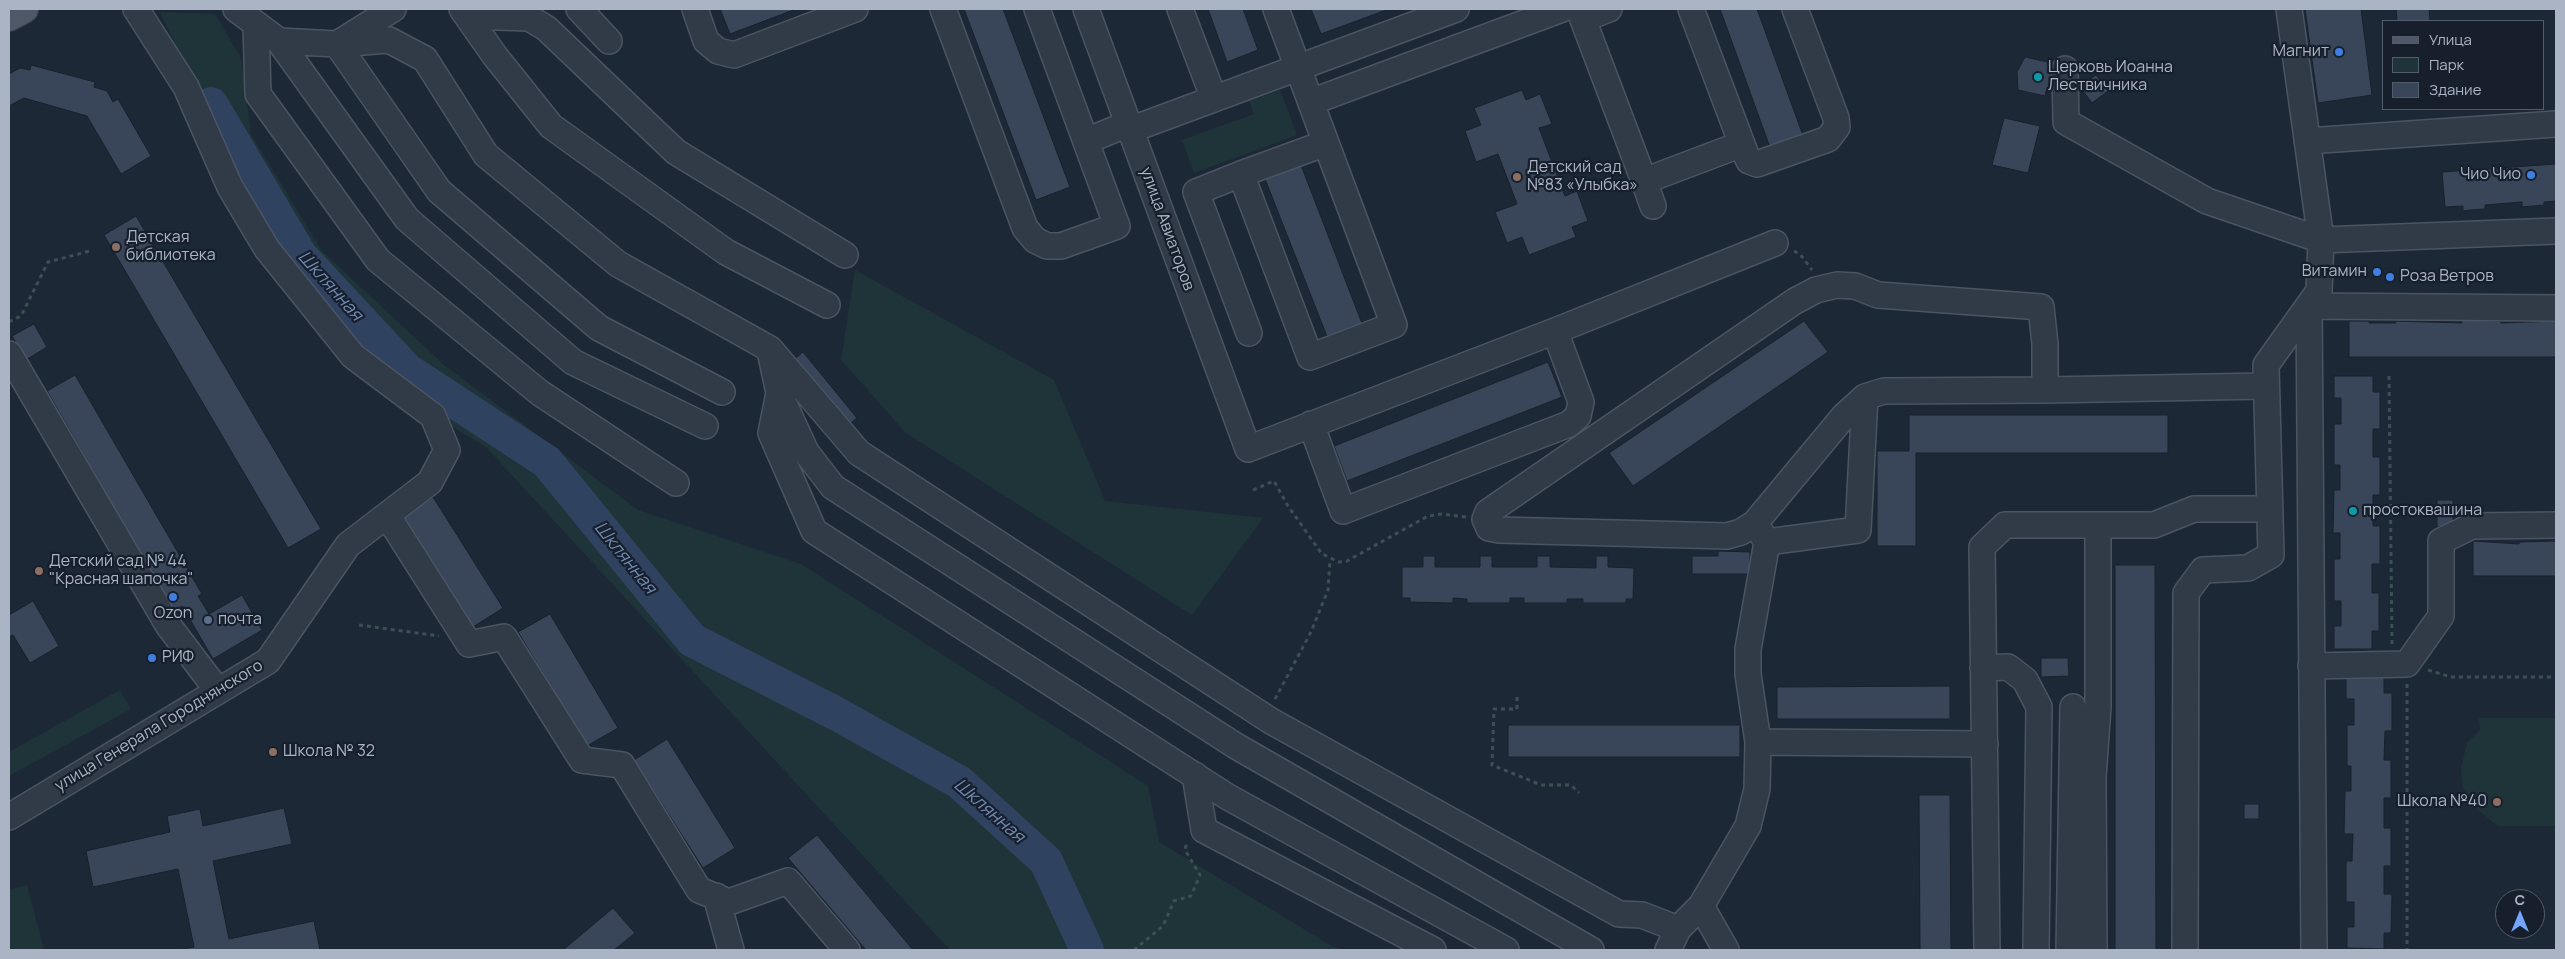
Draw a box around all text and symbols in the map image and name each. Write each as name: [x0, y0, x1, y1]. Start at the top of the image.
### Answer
legend: [2382, 20, 2545, 110]
text: Улица: [2429, 29, 2472, 50]
place label: Магнит: [2273, 42, 2329, 62]
marker: Магнит: [2333, 46, 2345, 58]
text: Парк: [2429, 54, 2464, 75]
place label: Церковь Иоанна Лествичника: [2048, 58, 2173, 96]
marker: Церковь Иоанна Лествичника: [2032, 71, 2044, 83]
text: Здание: [2429, 79, 2481, 100]
place label: Детский сад №83 «Улыбка»: [1527, 158, 1638, 196]
street label: улица Авиаторов: [1136, 165, 1198, 293]
place label: Чио Чио: [2460, 165, 2521, 185]
marker: Чио Чио: [2525, 169, 2537, 181]
marker: Детский сад №83 «Улыбка»: [1511, 171, 1523, 183]
place label: Детская библиотека: [126, 228, 216, 266]
marker: Детская библиотека: [110, 241, 122, 253]
water label: Шклянная: [293, 247, 367, 325]
place label: Витамин: [2302, 262, 2367, 282]
marker: Витамин: [2371, 266, 2383, 278]
place label: Роза Ветров: [2400, 267, 2494, 287]
marker: Роза Ветров: [2384, 271, 2396, 283]
place label: простоквашина: [2363, 501, 2482, 521]
marker: простоквашина: [2347, 505, 2359, 517]
water label: Шклянная: [589, 518, 661, 598]
place label: Детский сад № 44 "Красная шапочка": [49, 552, 193, 590]
marker: Детский сад № 44 "Красная шапочка": [33, 565, 45, 577]
marker: Ozon: [167, 591, 179, 603]
place label: Ozon: [154, 604, 192, 624]
place label: почта: [218, 610, 262, 630]
marker: почта: [202, 614, 214, 626]
place label: РИФ: [162, 648, 194, 668]
marker: РИФ: [146, 652, 158, 664]
street label: улица Генерала Городнянского: [51, 656, 267, 796]
place label: Школа № 32: [283, 742, 375, 762]
marker: Школа № 32: [267, 746, 279, 758]
water label: Шклянная: [949, 774, 1029, 848]
place label: Школа №40: [2397, 792, 2487, 812]
marker: Школа №40: [2491, 796, 2503, 808]
north arrow: [2495, 889, 2545, 939]
text: С: [2515, 890, 2525, 909]

